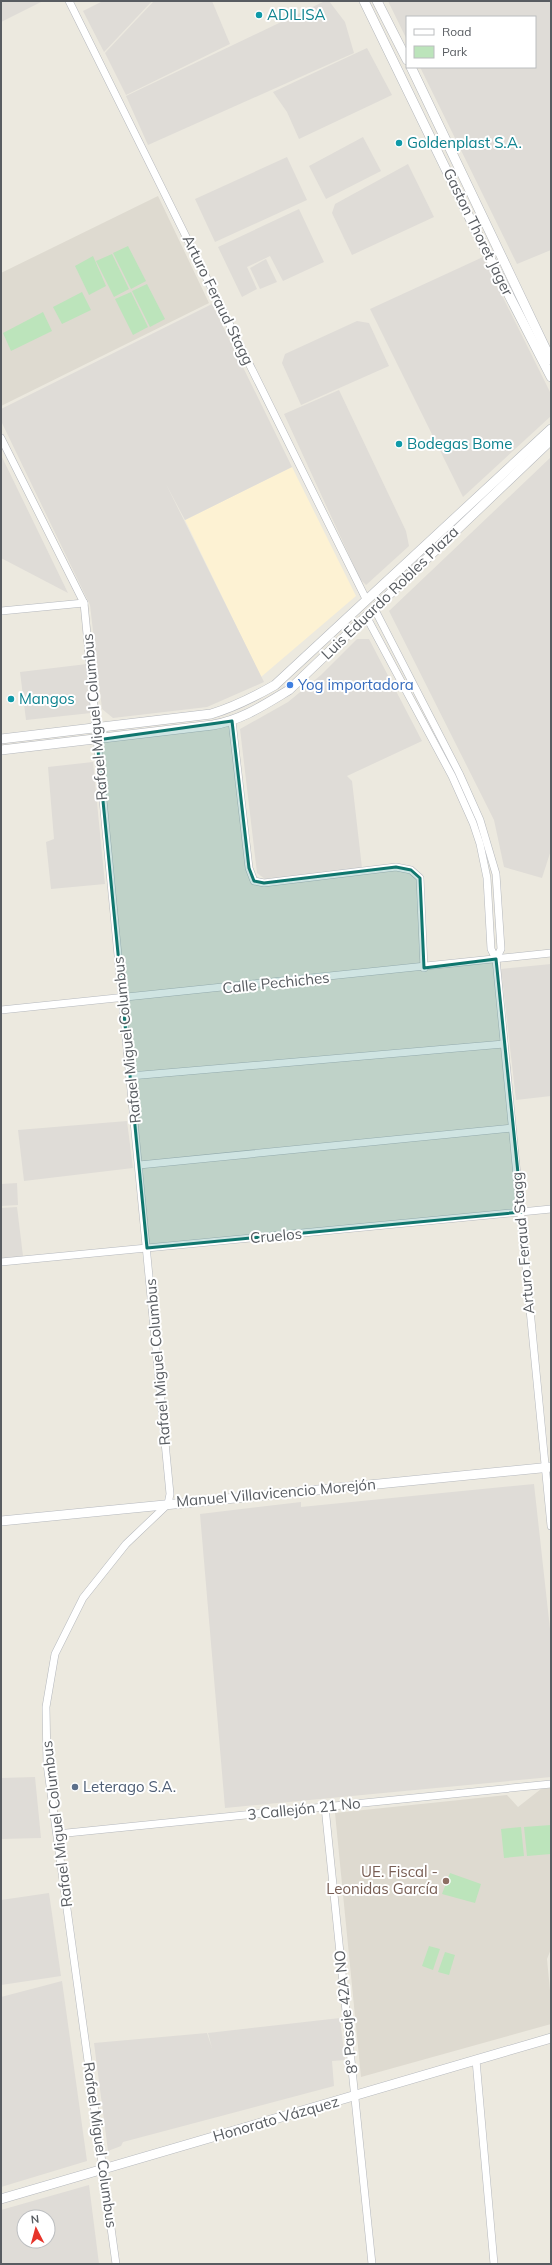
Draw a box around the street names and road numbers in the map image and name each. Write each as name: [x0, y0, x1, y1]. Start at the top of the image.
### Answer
street label: Gaston Thoret Jager: [439, 165, 518, 299]
street label: Arturo Feraud Stagg: [179, 232, 258, 368]
street label: Luis Eduardo Robles Plaza: [317, 522, 462, 663]
street label: Rafael Miguel Columbus: [78, 633, 111, 801]
street label: Rafael Miguel Columbus: [108, 956, 145, 1124]
street label: Calle Pechiches: [222, 967, 330, 998]
street label: Arturo Feraud Stagg: [507, 1171, 538, 1315]
street label: Cruelos: [249, 1224, 303, 1247]
street label: Rafael Miguel Columbus: [141, 1278, 174, 1446]
street label: Manuel Villavicencio Morejón: [175, 1474, 376, 1511]
street label: Rafael Miguel Columbus: [37, 1740, 76, 1908]
street label: 3 Callejón 21 No: [246, 1793, 362, 1824]
street label: 8º Pasaje 42A NO: [330, 1949, 361, 2075]
street label: Rafael Miguel Columbus: [79, 2061, 122, 2229]
street label: Honorato Vázquez: [211, 2091, 341, 2146]

